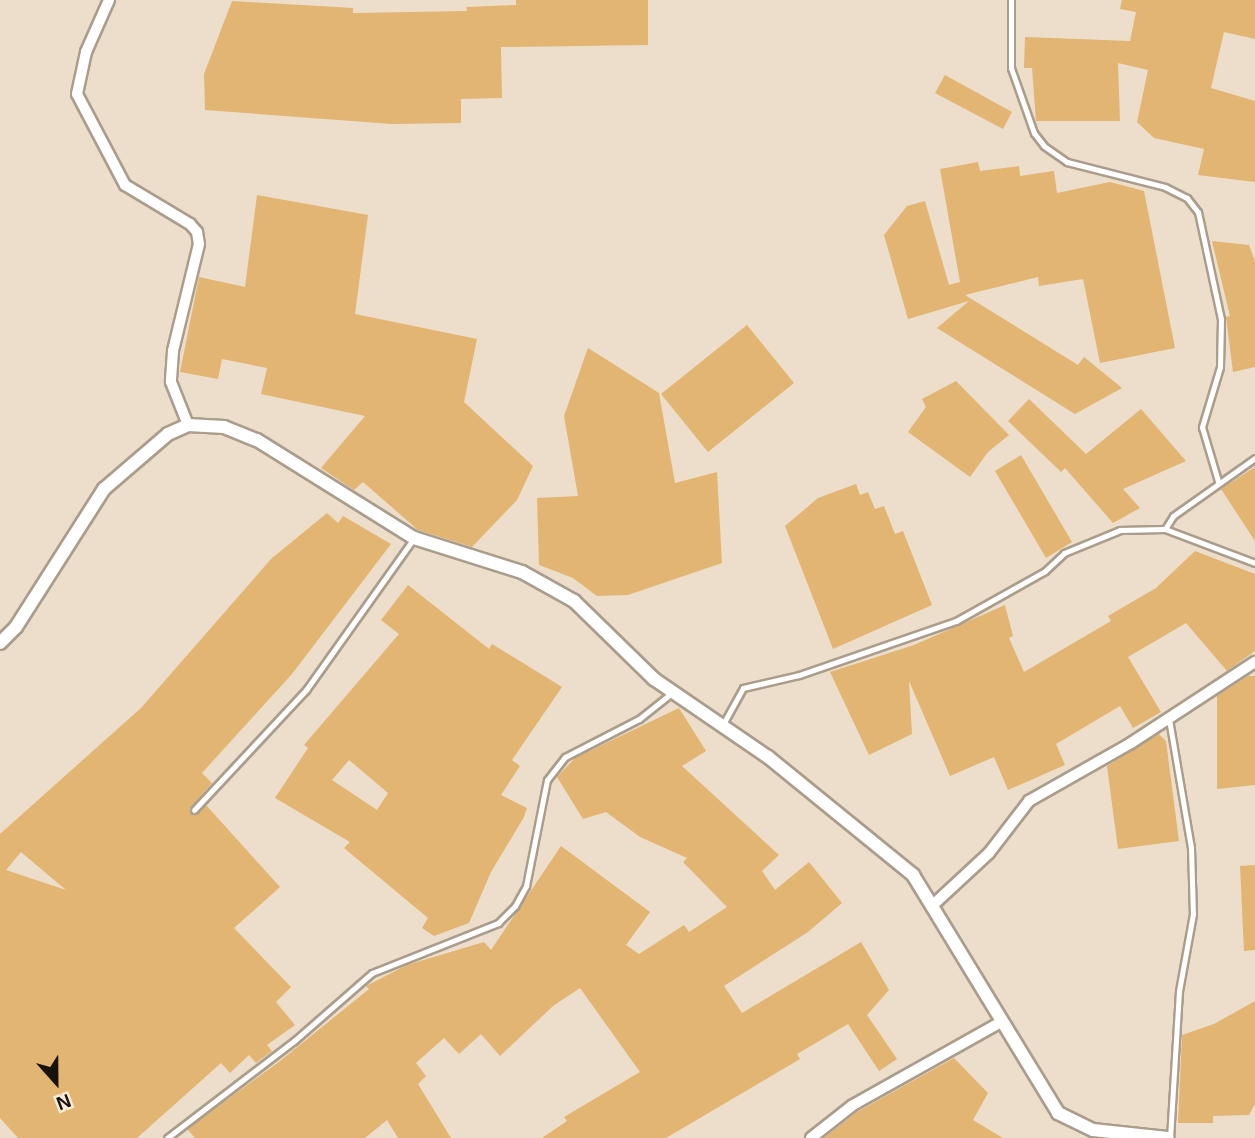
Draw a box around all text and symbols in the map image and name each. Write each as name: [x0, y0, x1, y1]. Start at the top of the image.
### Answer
north arrow: [21, 1047, 91, 1117]
text: N: [54, 1090, 74, 1114]

